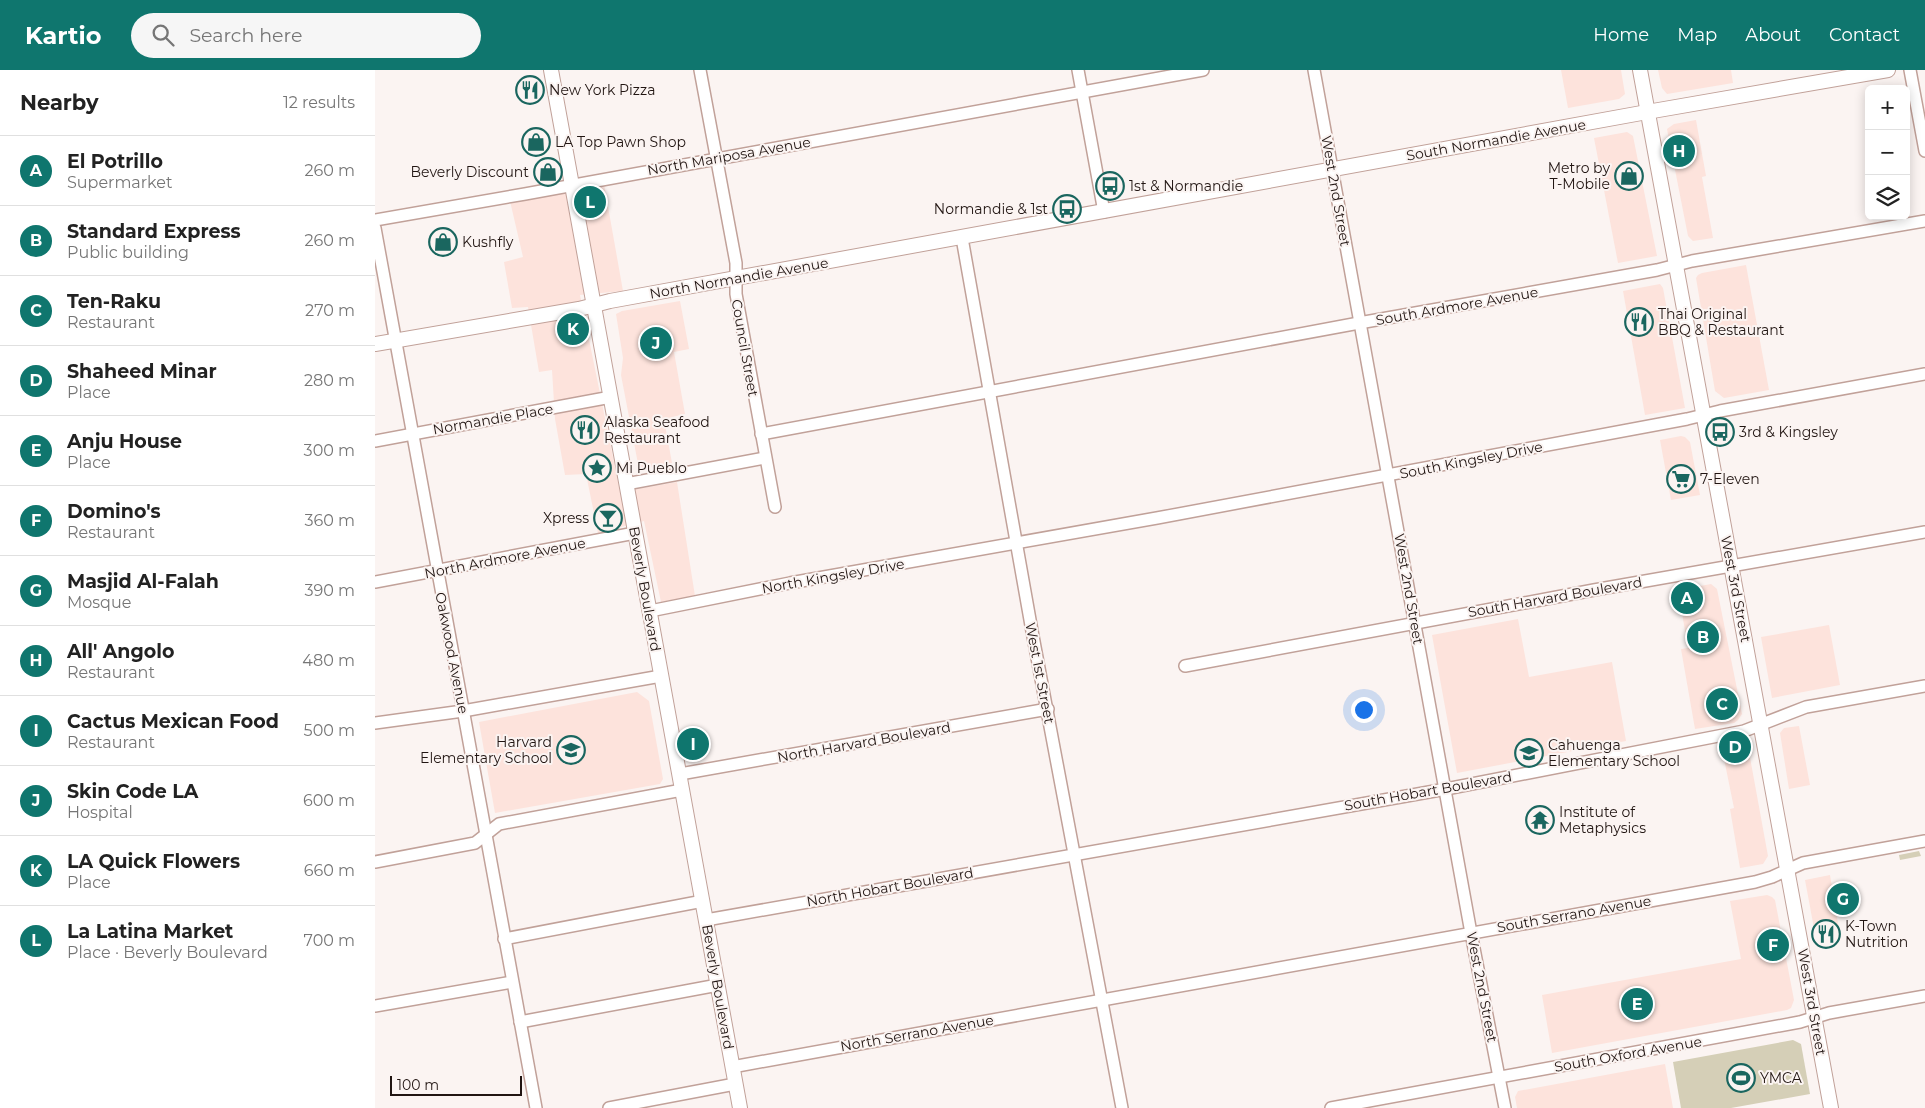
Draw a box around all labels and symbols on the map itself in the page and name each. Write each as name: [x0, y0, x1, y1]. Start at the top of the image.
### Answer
restaurant icon: New York Pizza: [515, 75, 545, 105]
place label: New York Pizza: [549, 81, 655, 99]
street label: South Normandie Avenue: [1405, 115, 1587, 165]
shop icon: LA Top Pawn Shop: [521, 127, 551, 157]
pin: H: [1663, 132, 1695, 170]
place label: LA Top Pawn Shop: [555, 133, 686, 151]
street label: North Mariposa Avenue: [646, 133, 812, 179]
street label: West 2nd Street: [1317, 134, 1355, 248]
shop icon: Beverly Discount: [533, 157, 563, 187]
place label: Metro by T-Mobile: [1548, 159, 1610, 193]
shop icon: Metro by T-Mobile: [1614, 161, 1644, 191]
place label: Beverly Discount: [411, 163, 529, 181]
bus stop icon: 1st & Normandie: [1095, 171, 1125, 201]
place label: 1st & Normandie: [1129, 177, 1243, 195]
pin: L: [574, 183, 606, 221]
bus stop icon: Normandie & 1st: [1052, 194, 1082, 224]
place label: Normandie & 1st: [934, 200, 1048, 218]
shop icon: Kushfly: [428, 227, 458, 257]
place label: Kushfly: [462, 233, 514, 251]
street label: North Normandie Avenue: [648, 253, 830, 303]
street label: South Ardmore Avenue: [1374, 283, 1540, 329]
street label: Council Street: [728, 298, 762, 398]
place label: Thai Original BBQ & Restaurant: [1658, 305, 1785, 339]
restaurant icon: Thai Original BBQ & Restaurant: [1624, 307, 1654, 337]
pin: K: [557, 310, 589, 348]
pin: J: [640, 324, 672, 362]
street label: Normandie Place: [431, 400, 555, 438]
place label: Alaska Seafood Restaurant: [604, 413, 710, 447]
restaurant icon: Alaska Seafood Restaurant: [570, 415, 600, 445]
bus stop icon: 3rd & Kingsley: [1705, 417, 1735, 447]
place label: 3rd & Kingsley: [1739, 423, 1838, 441]
street label: South Kingsley Drive: [1398, 437, 1544, 483]
place icon: Mi Pueblo: [582, 453, 612, 483]
place label: Mi Pueblo: [616, 459, 687, 477]
supermarket icon: 7-Eleven: [1666, 464, 1696, 494]
place label: 7-Eleven: [1700, 470, 1760, 488]
bar icon: Xpress: [593, 503, 623, 533]
place label: Xpress: [543, 509, 589, 527]
street label: Beverly Boulevard: [625, 525, 665, 653]
street label: West 2nd Street: [1390, 532, 1428, 646]
street label: North Ardmore Avenue: [423, 534, 587, 582]
street label: West 3rd Street: [1717, 534, 1755, 644]
street label: North Kingsley Drive: [760, 555, 906, 597]
street label: South Harvard Boulevard: [1466, 573, 1644, 621]
pin: A: [1671, 579, 1703, 617]
street label: Oakwood Avenue: [431, 591, 473, 715]
pin: B: [1687, 618, 1719, 656]
street label: West 1st Street: [1021, 621, 1059, 726]
pin: C: [1706, 685, 1738, 723]
your location: [1351, 697, 1377, 723]
street label: North Harvard Boulevard: [776, 718, 952, 766]
pin: I: [677, 725, 709, 763]
pin: D: [1719, 728, 1751, 766]
place label: Harvard Elementary School: [420, 733, 552, 767]
school or university icon: Harvard Elementary School: [556, 735, 586, 765]
place label: Cahuenga Elementary School: [1548, 736, 1680, 770]
school or university icon: Cahuenga Elementary School: [1514, 738, 1544, 768]
street label: South Hobart Boulevard: [1343, 767, 1513, 815]
place label: Institute of Metaphysics: [1559, 803, 1646, 837]
temple icon: Institute of Metaphysics: [1525, 805, 1555, 835]
street label: North Hobart Boulevard: [805, 863, 975, 911]
pin: G: [1827, 880, 1859, 918]
street label: South Serrano Avenue: [1496, 892, 1652, 936]
place label: K-Town Nutrition: [1845, 917, 1908, 951]
restaurant icon: K-Town Nutrition: [1811, 919, 1841, 949]
street label: Beverly Boulevard: [698, 923, 738, 1051]
pin: F: [1757, 926, 1789, 964]
street label: West 2nd Street: [1462, 930, 1502, 1044]
street label: West 3rd Street: [1794, 947, 1830, 1057]
pin: E: [1621, 985, 1653, 1023]
street label: North Serrano Avenue: [839, 1011, 995, 1055]
street label: South Oxford Avenue: [1553, 1032, 1703, 1076]
sports icon: YMCA: [1726, 1063, 1756, 1093]
place label: YMCA: [1760, 1069, 1803, 1087]
scale bar: [390, 1073, 523, 1096]

